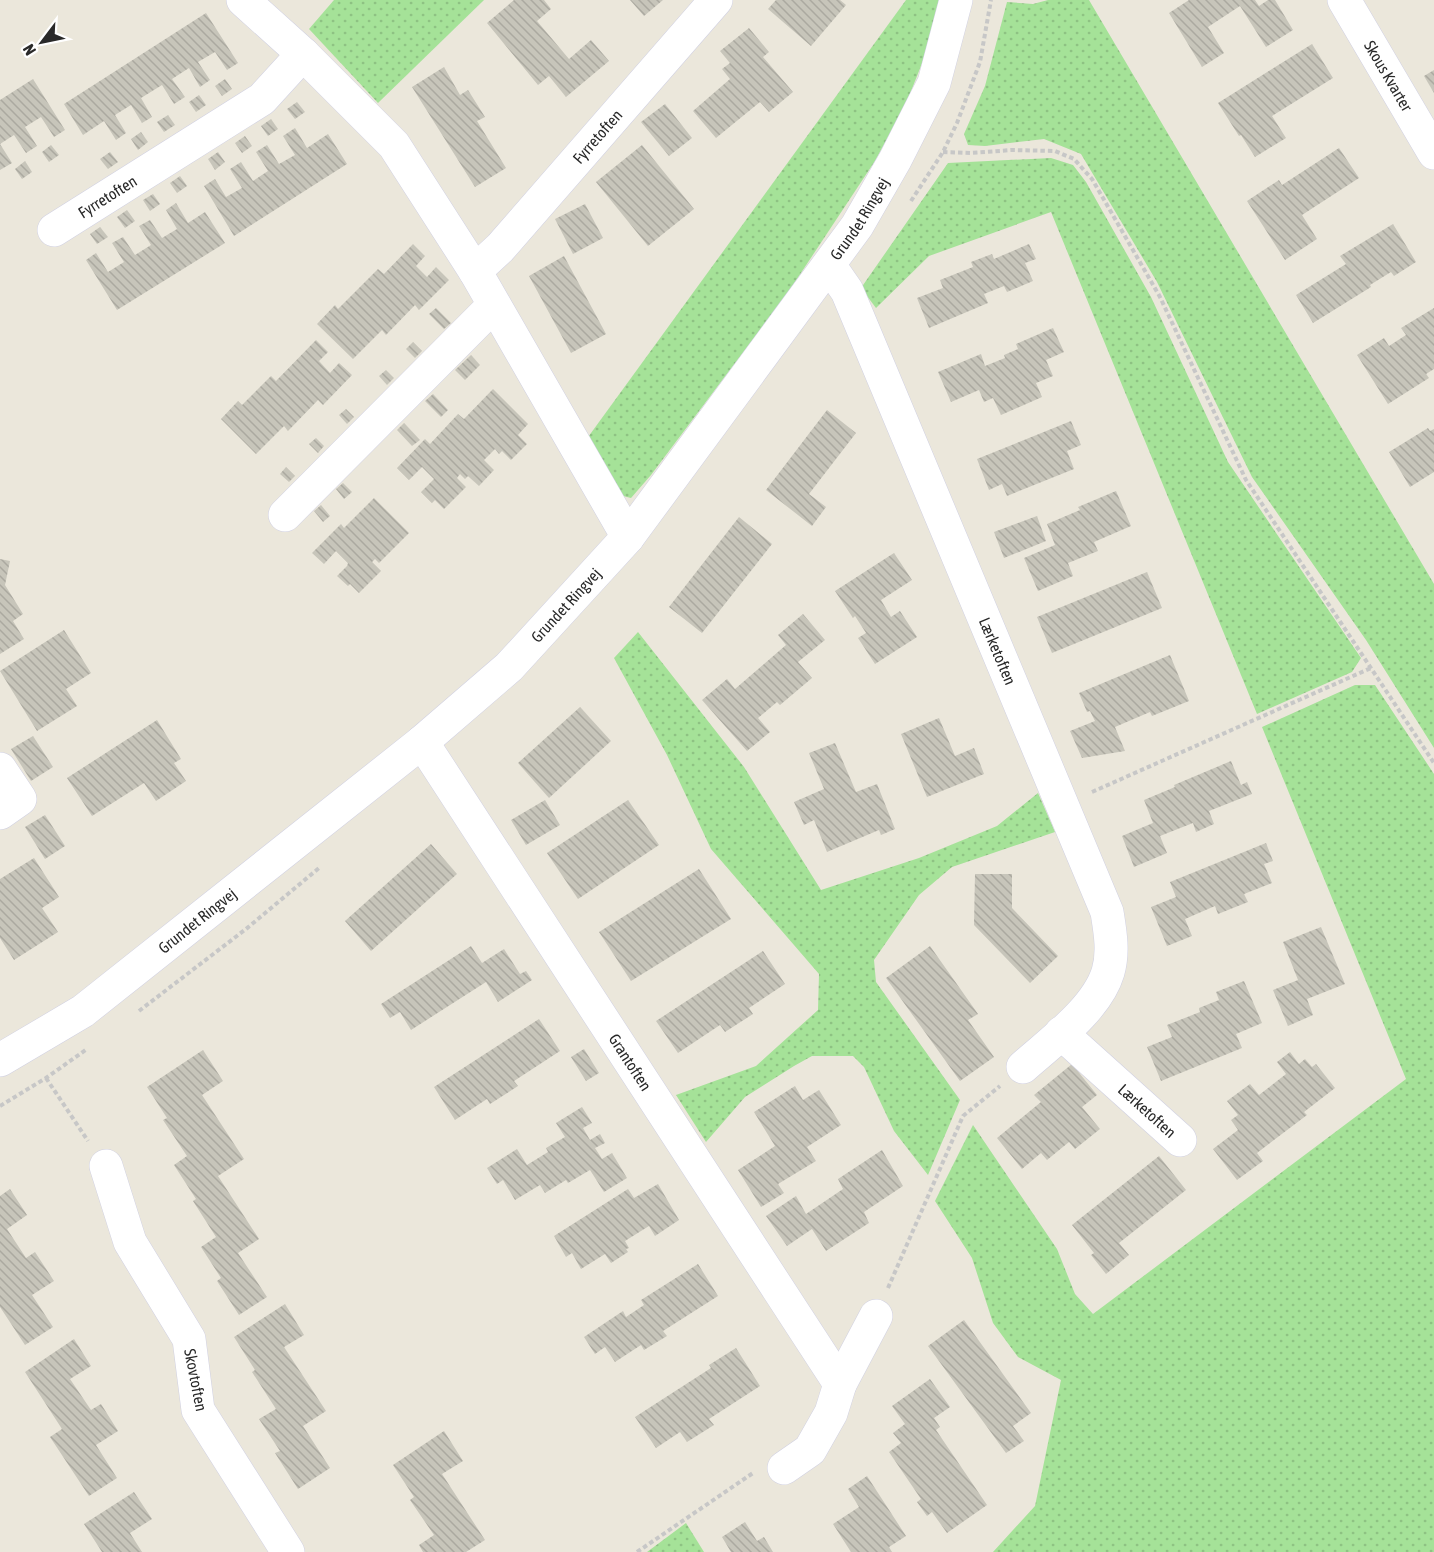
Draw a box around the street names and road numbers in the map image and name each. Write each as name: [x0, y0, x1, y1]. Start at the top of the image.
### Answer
street label: Skous Kvarter: [1361, 37, 1417, 115]
street label: Fyrretoften: [569, 106, 626, 167]
street label: Fyrretoften: [75, 171, 140, 222]
street label: Grundet Ringvej: [826, 174, 893, 263]
street label: Grundet Ringvej: [527, 564, 605, 646]
street label: Lærketoften: [976, 615, 1020, 687]
street label: Grundet Ringvej: [155, 884, 240, 957]
street label: Grantoften: [605, 1030, 655, 1094]
street label: Lærketoften: [1115, 1080, 1180, 1141]
street label: Skovtoften: [181, 1347, 211, 1413]

